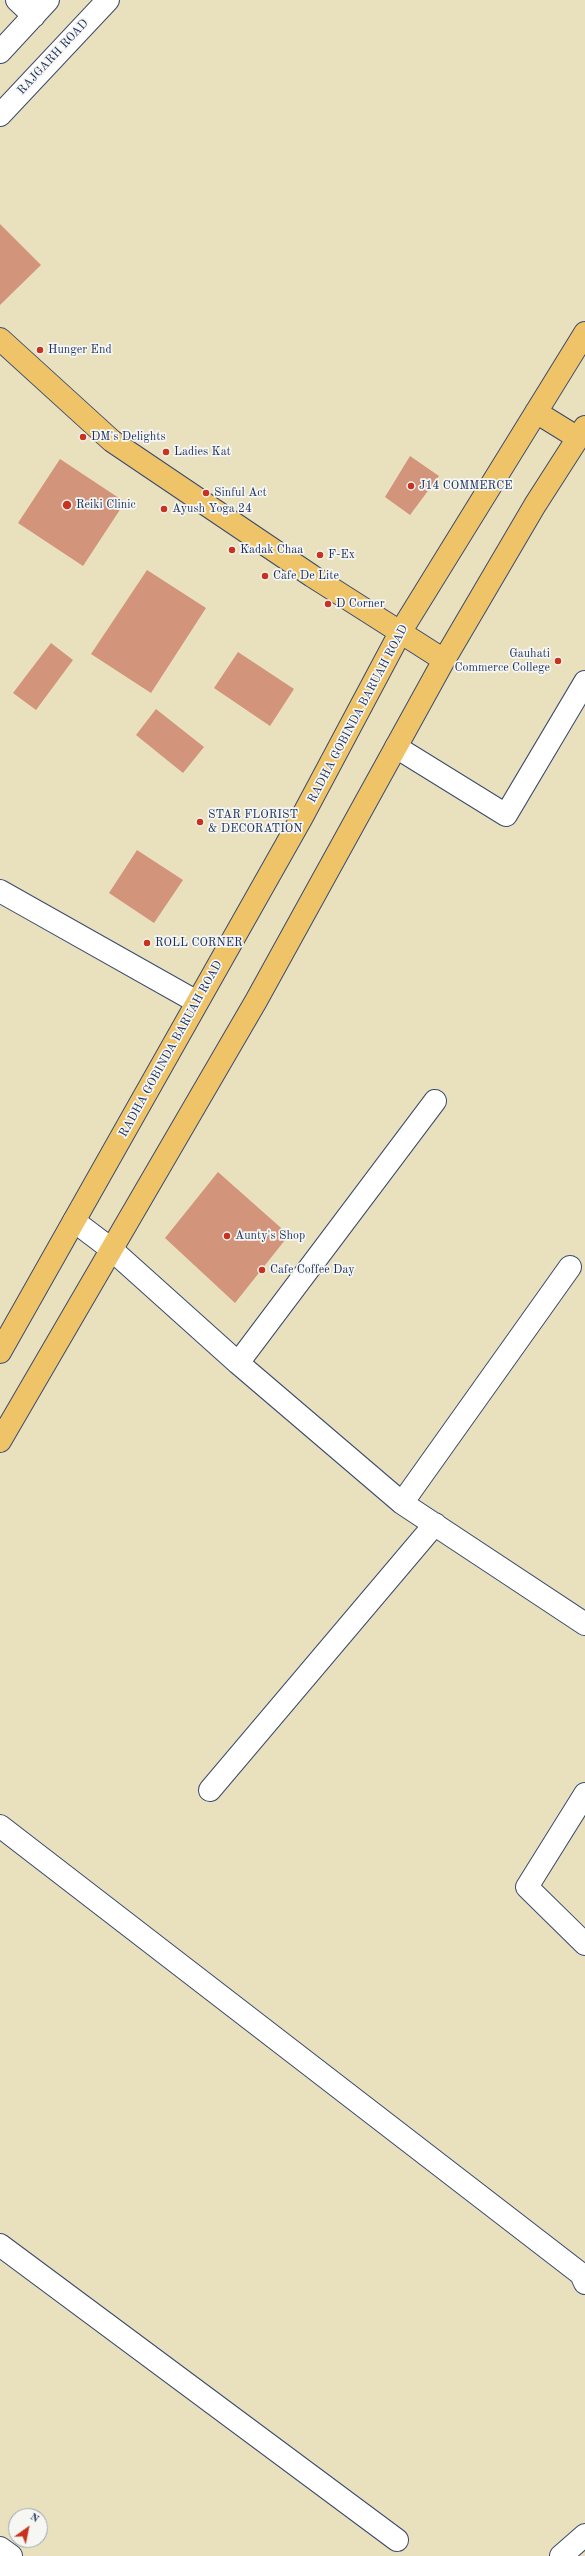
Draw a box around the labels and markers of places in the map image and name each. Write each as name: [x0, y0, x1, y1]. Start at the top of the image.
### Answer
place label: Hunger End: [48, 343, 112, 357]
marker: Hunger End: [35, 345, 45, 355]
place label: DM's Delights: [91, 430, 166, 444]
marker: DM's Delights: [78, 432, 88, 442]
place label: Ladies Kat: [174, 445, 231, 459]
marker: Ladies Kat: [161, 447, 171, 457]
place label: J14 COMMERCE: [419, 479, 513, 493]
marker: J14 COMMERCE: [406, 481, 416, 491]
place label: Sinful Act: [214, 486, 267, 500]
marker: Sinful Act: [201, 488, 211, 498]
place label: Reiki Clinic: [76, 498, 136, 512]
marker: Reiki Clinic: [61, 499, 73, 511]
place label: Ayush Yoga 24: [172, 502, 252, 516]
marker: Ayush Yoga 24: [159, 504, 169, 514]
place label: Kadak Chaa: [240, 543, 303, 557]
marker: Kadak Chaa: [227, 545, 237, 555]
place label: F-Ex: [328, 548, 355, 562]
marker: F-Ex: [315, 550, 325, 560]
place label: Cafe De Lite: [273, 569, 339, 583]
marker: Cafe De Lite: [260, 571, 270, 581]
place label: D Corner: [336, 597, 385, 611]
marker: D Corner: [323, 599, 333, 609]
place label: Gauhati Commerce College: [454, 647, 550, 675]
marker: Gauhati Commerce College: [553, 656, 563, 666]
place label: STAR FLORIST & DECORATION: [208, 808, 303, 836]
marker: STAR FLORIST & DECORATION: [195, 817, 205, 827]
place label: ROLL CORNER: [155, 936, 243, 950]
marker: ROLL CORNER: [142, 938, 152, 948]
place label: Aunty's Shop: [235, 1229, 305, 1243]
marker: Aunty's Shop: [222, 1231, 232, 1241]
place label: Cafe Coffee Day: [270, 1263, 355, 1277]
marker: Cafe Coffee Day: [257, 1265, 267, 1275]

